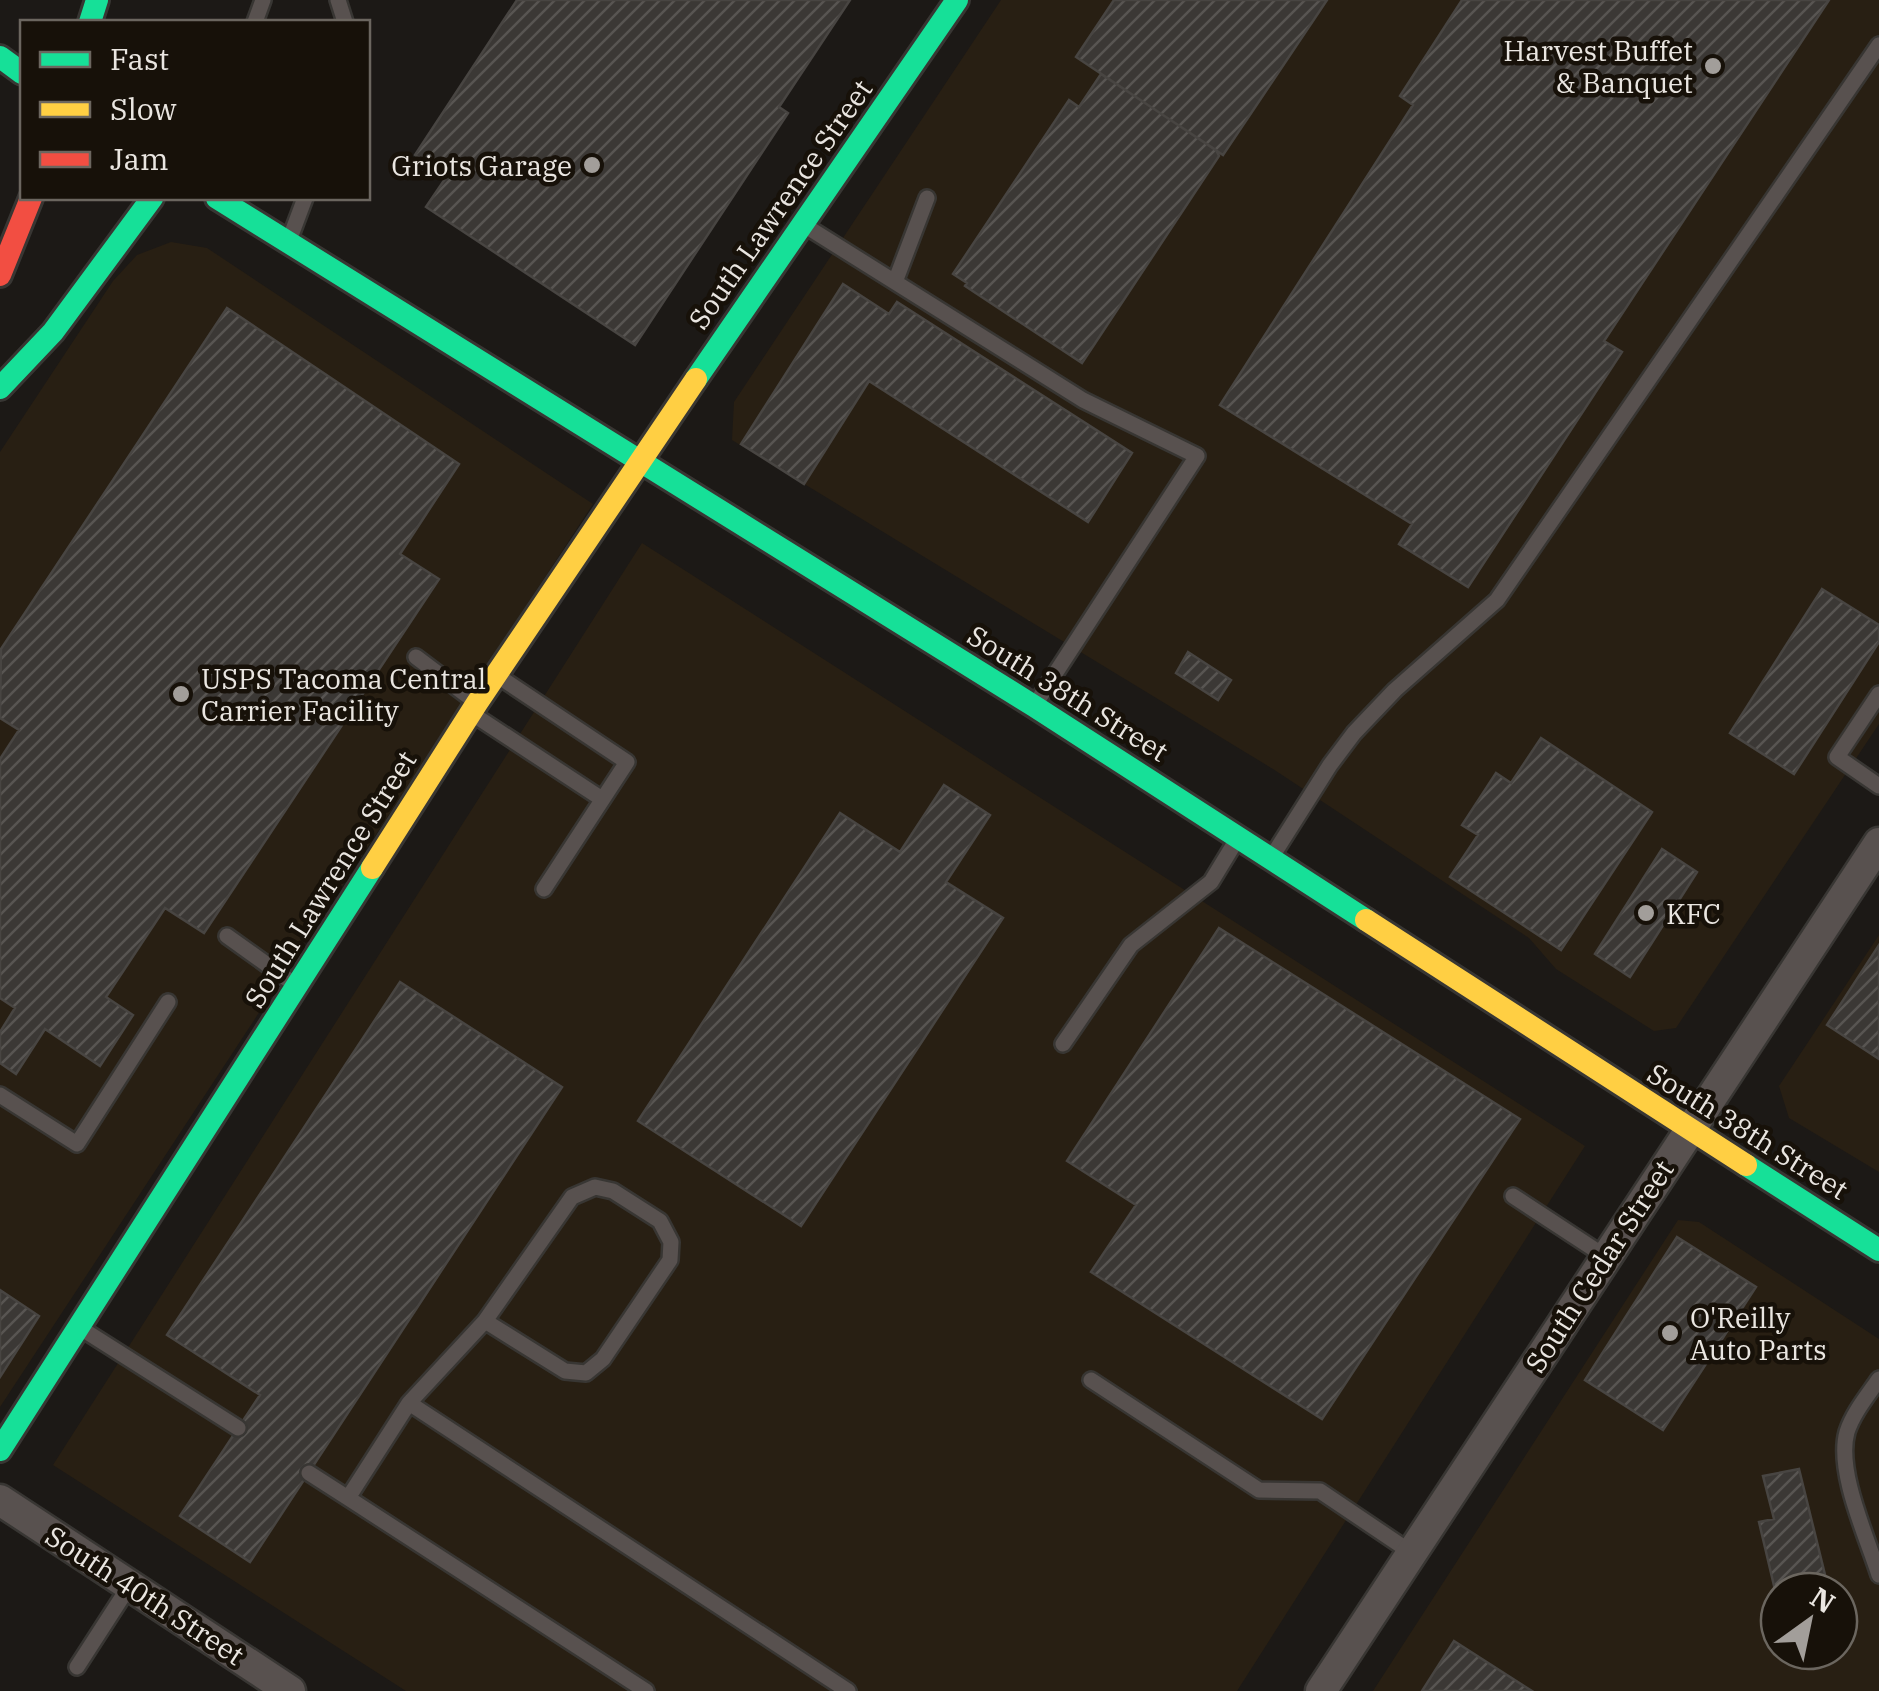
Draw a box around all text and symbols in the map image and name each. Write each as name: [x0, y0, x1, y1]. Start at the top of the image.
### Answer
legend: [20, 20, 370, 200]
place label: Harvest Buffet & Banquet: [1503, 32, 1693, 101]
text: Fast: [110, 39, 169, 78]
marker: Harvest Buffet & Banquet: [1702, 55, 1724, 77]
street label: South Lawrence Street: [680, 72, 880, 336]
text: Slow: [110, 89, 177, 128]
text: Jam: [110, 139, 169, 178]
place label: Griots Garage: [391, 147, 572, 184]
marker: Griots Garage: [581, 154, 603, 176]
street label: South 38th Street: [961, 616, 1175, 770]
place label: USPS Tacoma Central Carrier Facility: [201, 660, 486, 729]
marker: USPS Tacoma Central Carrier Facility: [170, 683, 192, 705]
street label: South Lawrence Street: [236, 743, 424, 1015]
place label: KFC: [1666, 895, 1721, 932]
marker: KFC: [1635, 902, 1657, 924]
street label: South 38th Street: [1641, 1054, 1855, 1208]
street label: South Cedar Street: [1516, 1152, 1682, 1379]
place label: O'Reilly Auto Parts: [1690, 1299, 1827, 1368]
marker: O'Reilly Auto Parts: [1659, 1322, 1681, 1344]
street label: South 40th Street: [39, 1517, 251, 1673]
north arrow: [1759, 1571, 1859, 1671]
text: N: [1804, 1578, 1842, 1621]

